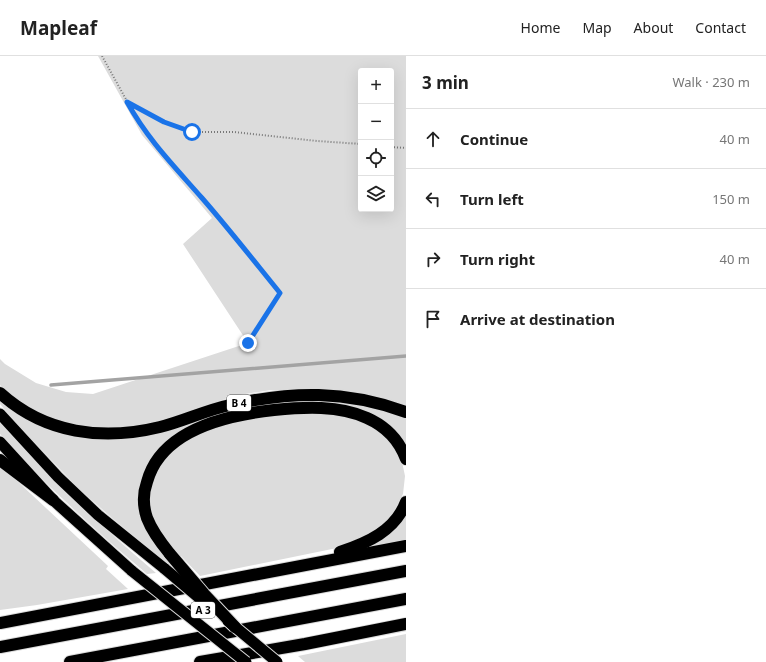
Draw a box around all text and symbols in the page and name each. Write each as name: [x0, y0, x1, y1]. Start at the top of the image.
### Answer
text: Mapleaf: [20, 15, 97, 41]
text: Home: [521, 18, 560, 37]
text: Map: [582, 18, 612, 37]
text: About: [634, 18, 673, 37]
text: Contact: [695, 18, 746, 37]
map controls: [358, 68, 394, 212]
button: +: [358, 68, 394, 104]
text: 3 min: [422, 71, 469, 94]
text: Walk · 230 m: [672, 73, 750, 91]
button: −: [358, 104, 394, 140]
route start: [183, 123, 201, 141]
icon: ahead: [422, 128, 444, 150]
text: Continue: [460, 129, 528, 149]
text: 40 m: [720, 130, 750, 148]
button: locate: [358, 140, 394, 176]
button: layers: [358, 176, 394, 212]
icon: left: [422, 188, 444, 210]
text: Turn left: [460, 189, 524, 209]
text: 150 m: [712, 190, 750, 208]
icon: right: [422, 248, 444, 270]
text: Turn right: [460, 249, 535, 269]
text: 40 m: [720, 250, 750, 268]
icon: arrive: [422, 308, 444, 330]
text: Arrive at destination: [460, 309, 615, 329]
route end: [239, 334, 257, 352]
road number: B 4: [227, 395, 251, 411]
road number: A 3: [191, 602, 215, 618]

